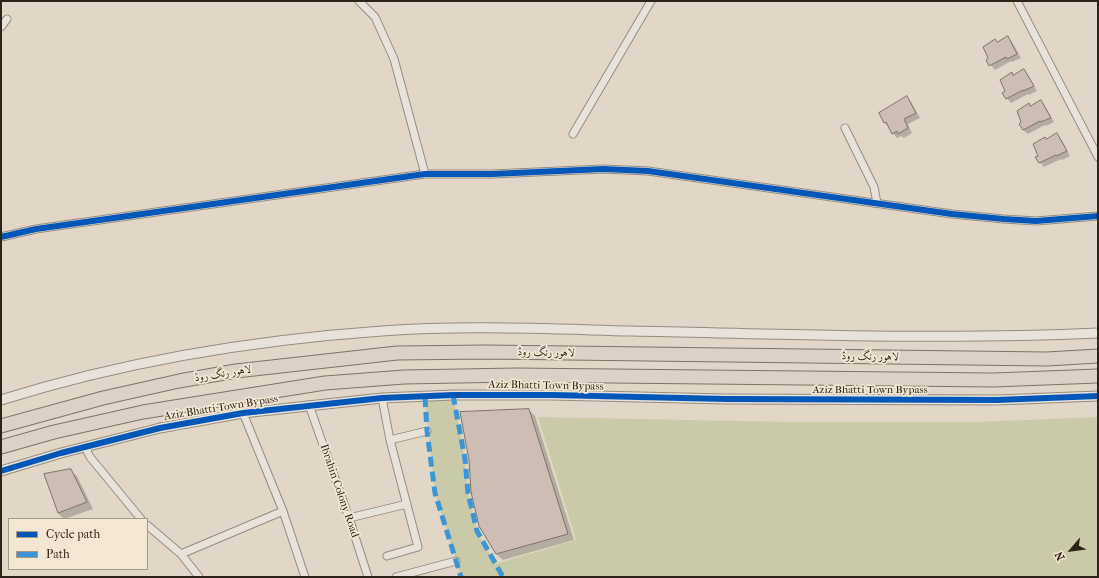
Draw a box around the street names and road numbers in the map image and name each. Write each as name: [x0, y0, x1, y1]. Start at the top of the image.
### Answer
street label: لاہور رنگ روڈ: [517, 346, 575, 360]
street label: لاہور رنگ روڈ: [841, 350, 899, 364]
street label: لاہور رنگ روڈ: [194, 363, 252, 385]
street label: Aziz Bhatti Town Bypass: [488, 378, 604, 394]
street label: Aziz Bhatti Town Bypass: [812, 383, 928, 397]
street label: Aziz Bhatti Town Bypass: [163, 392, 279, 424]
street label: Ibrahin Colony Road: [317, 443, 361, 539]

